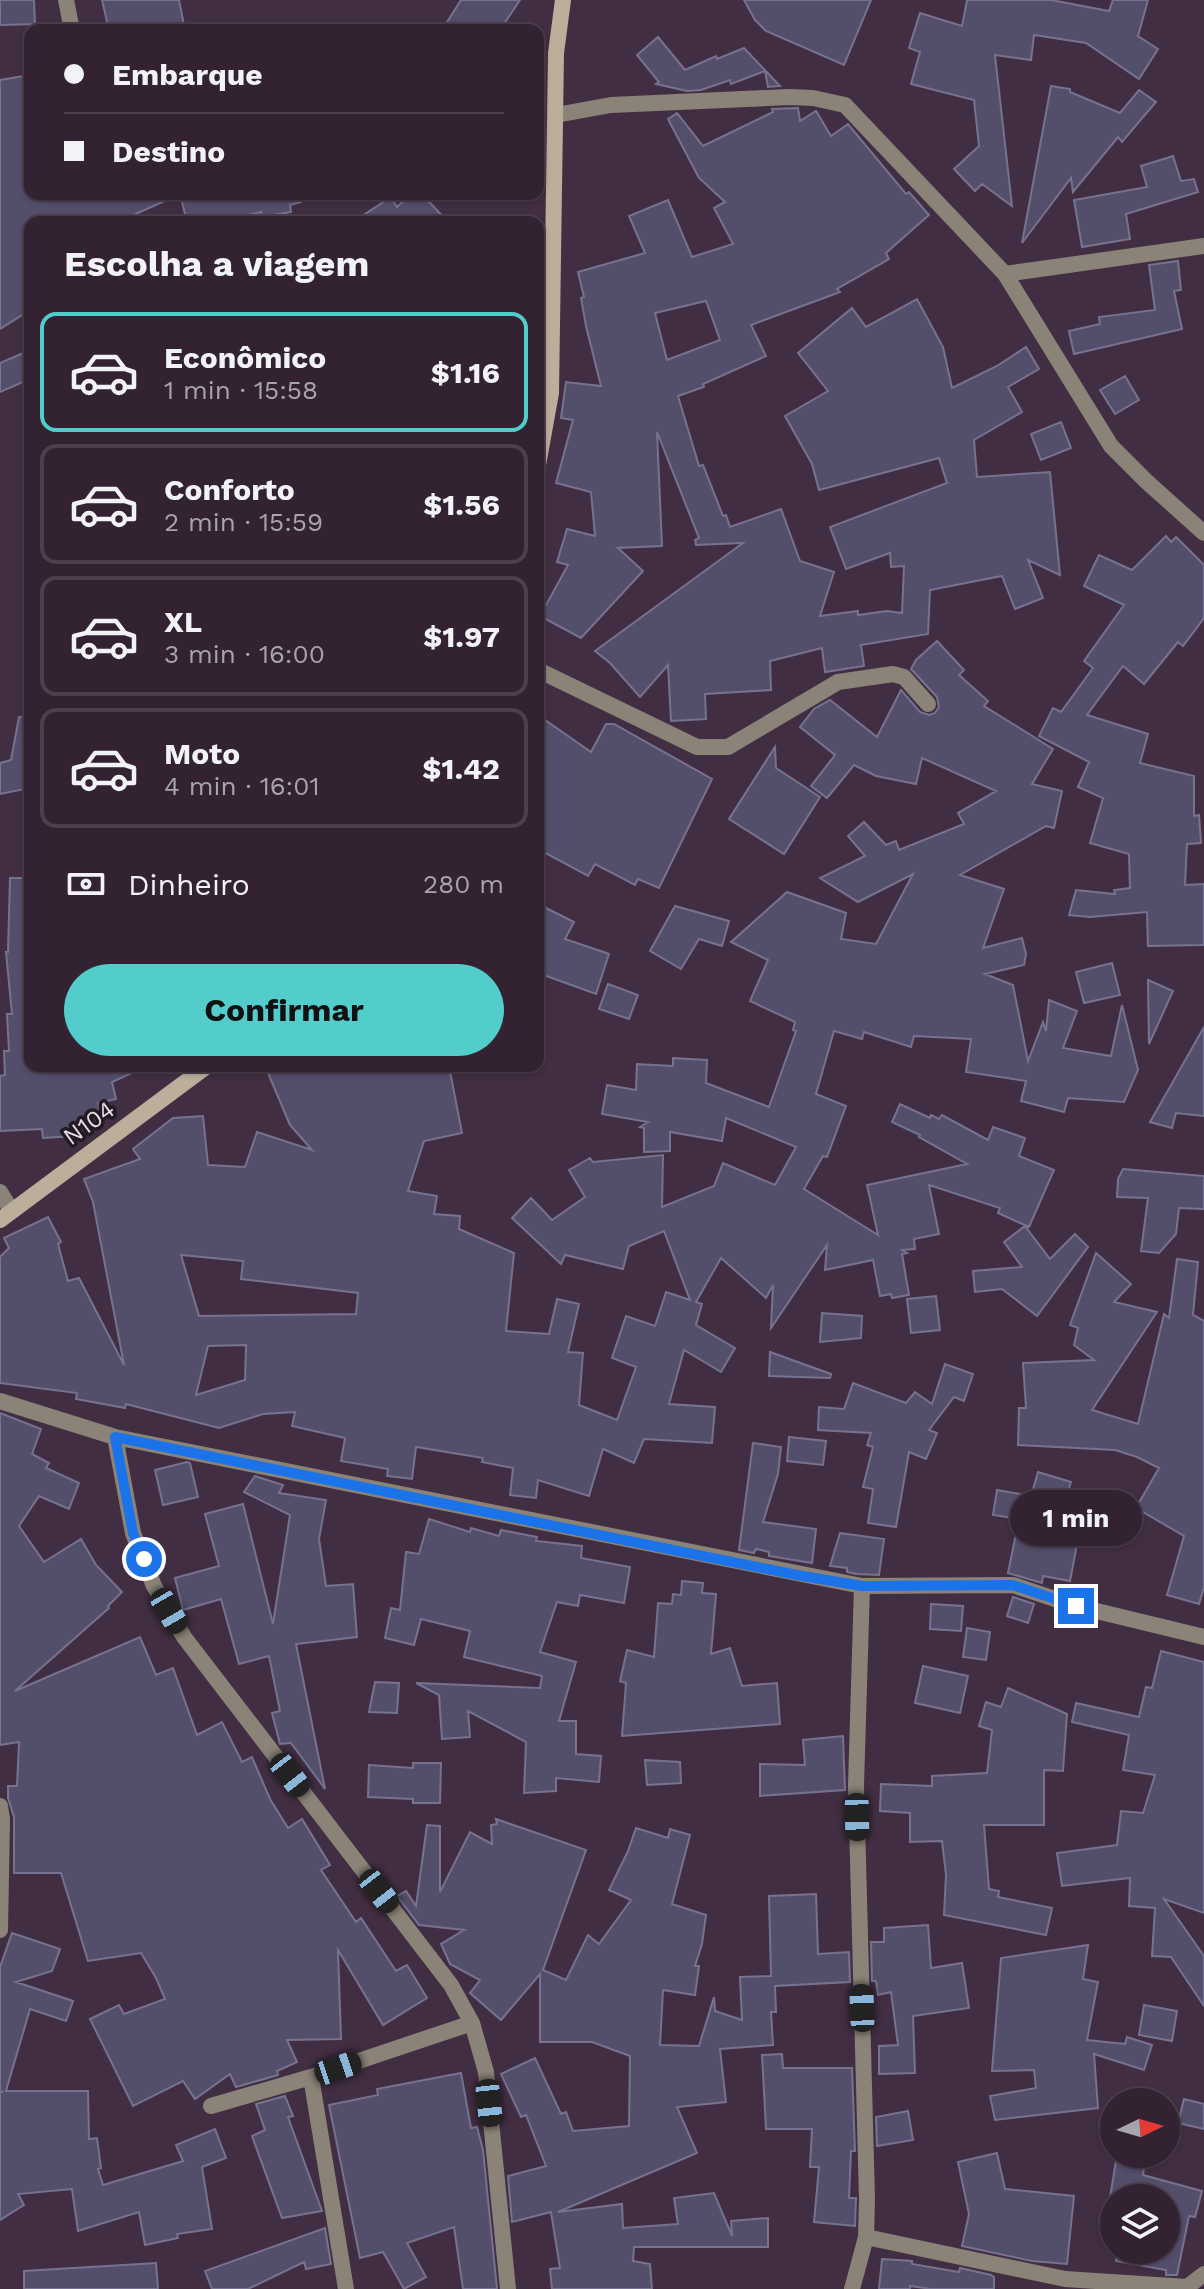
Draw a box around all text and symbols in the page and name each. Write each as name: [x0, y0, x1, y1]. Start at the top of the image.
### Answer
text: Embarque: [112, 57, 263, 92]
text: Destino: [112, 134, 225, 169]
text: Escolha a viagem: [64, 243, 369, 285]
icon: car: [68, 336, 140, 408]
text: Econômico: [164, 340, 326, 375]
text: $1.16: [431, 355, 500, 390]
text: 1 min · 15:58: [164, 375, 318, 405]
icon: car: [68, 468, 140, 540]
text: Conforto: [164, 472, 295, 507]
text: $1.56: [423, 487, 500, 522]
text: 2 min · 15:59: [164, 507, 323, 537]
icon: car: [68, 600, 140, 672]
text: XL: [164, 604, 202, 639]
text: $1.97: [423, 619, 500, 654]
text: 3 min · 16:00: [164, 639, 325, 669]
icon: car: [68, 732, 140, 804]
text: Moto: [164, 736, 240, 771]
text: $1.42: [422, 751, 500, 786]
text: 4 min · 16:01: [164, 771, 320, 801]
icon: cash: [64, 862, 108, 906]
text: Dinheiro: [128, 867, 250, 902]
text: 280 m: [423, 869, 504, 899]
button: Confirmar: [64, 964, 504, 1056]
street label: N104: [58, 1095, 120, 1151]
callout: 1 min: [1010, 1490, 1142, 1546]
text: 1 min: [1043, 1503, 1109, 1533]
route start: [126, 1541, 162, 1577]
car: [147, 1584, 191, 1638]
route end: [1058, 1588, 1094, 1624]
car: [266, 1749, 314, 1801]
car: [845, 1793, 869, 1841]
car: [355, 1865, 403, 1917]
car: [849, 1984, 875, 2032]
car: [311, 2049, 365, 2087]
car: [475, 2078, 503, 2128]
north arrow: [1100, 2088, 1180, 2168]
map controls: [1100, 2088, 1180, 2264]
button: layers: [1100, 2184, 1180, 2264]

